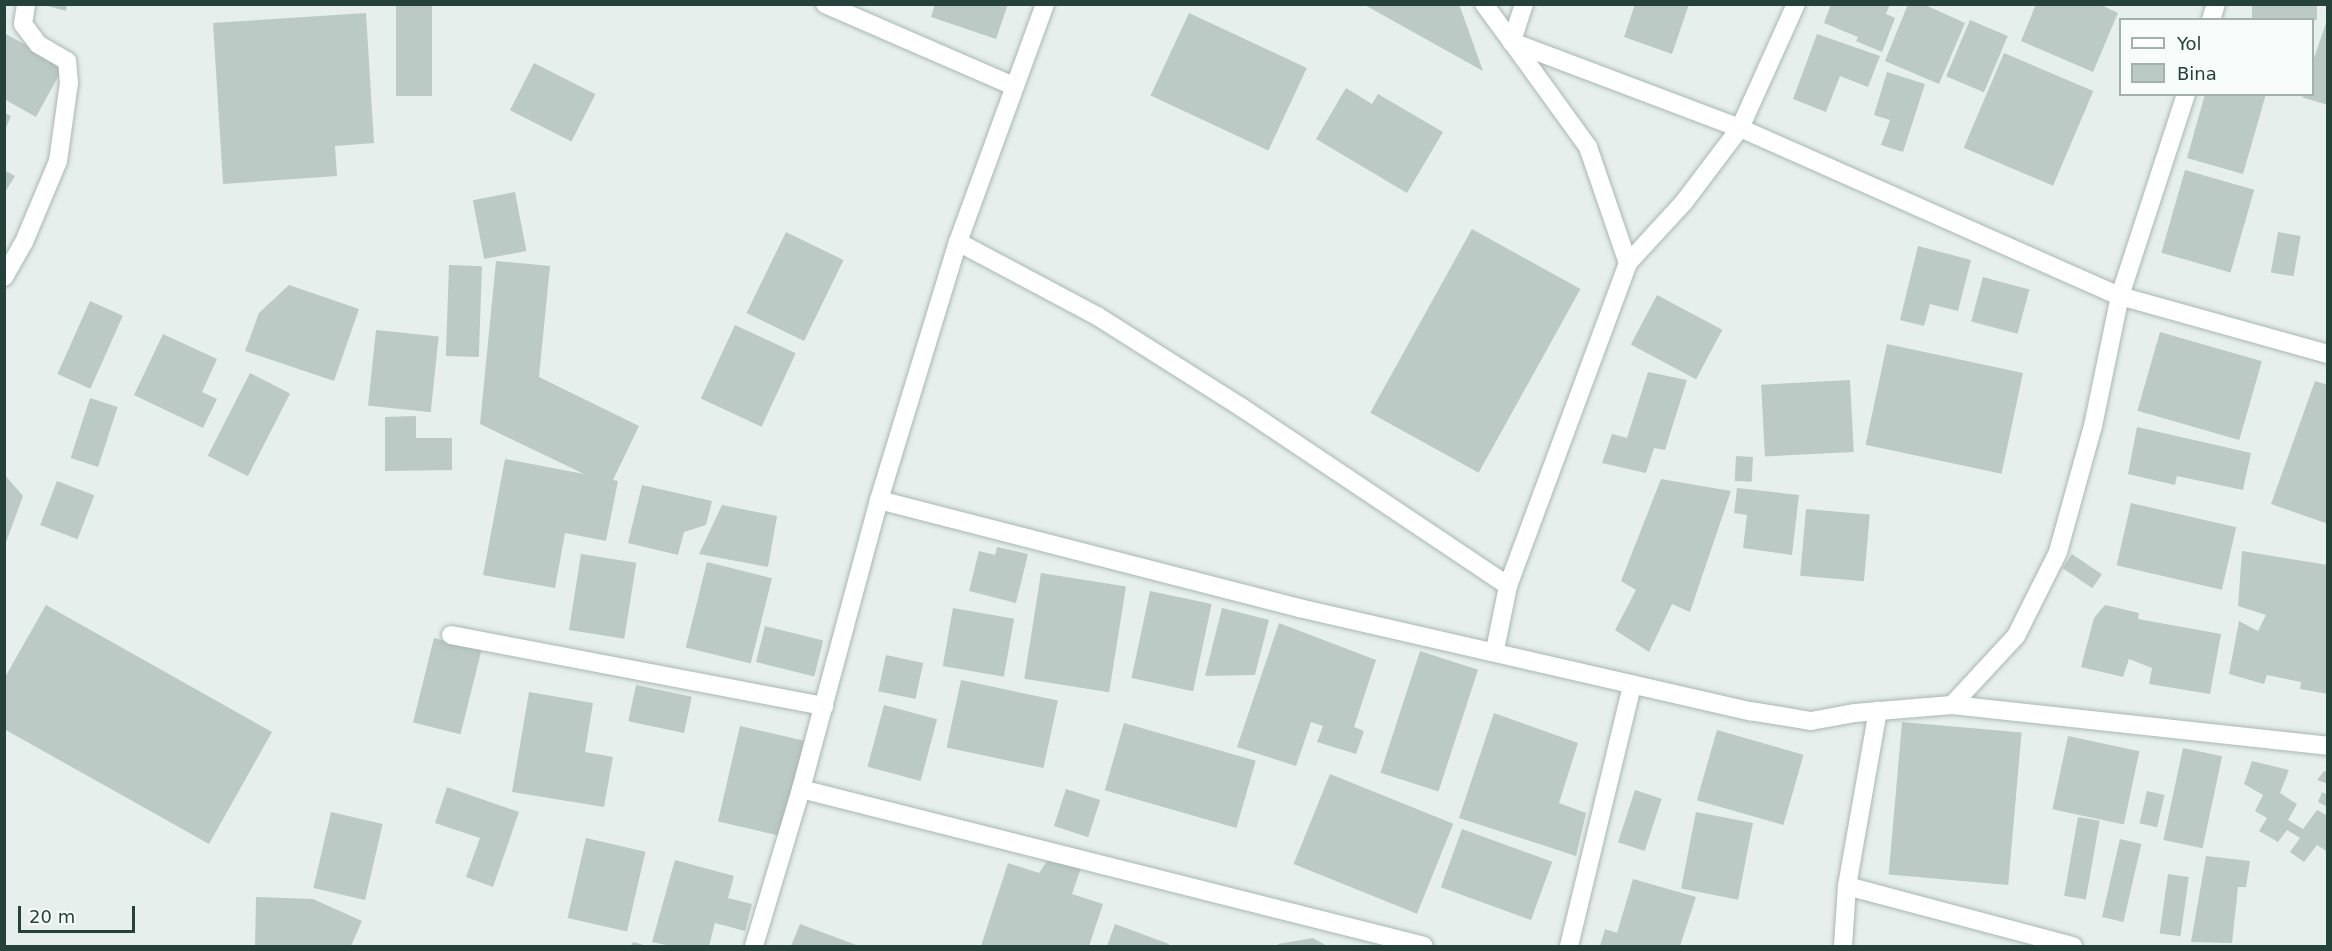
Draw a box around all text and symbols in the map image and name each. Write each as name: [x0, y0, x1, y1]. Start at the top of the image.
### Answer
legend: [2119, 18, 2314, 96]
text: Yol: [2177, 33, 2202, 54]
text: Bina: [2177, 63, 2217, 84]
scale bar: [21, 894, 138, 932]
text: 20 m: [29, 906, 75, 927]

